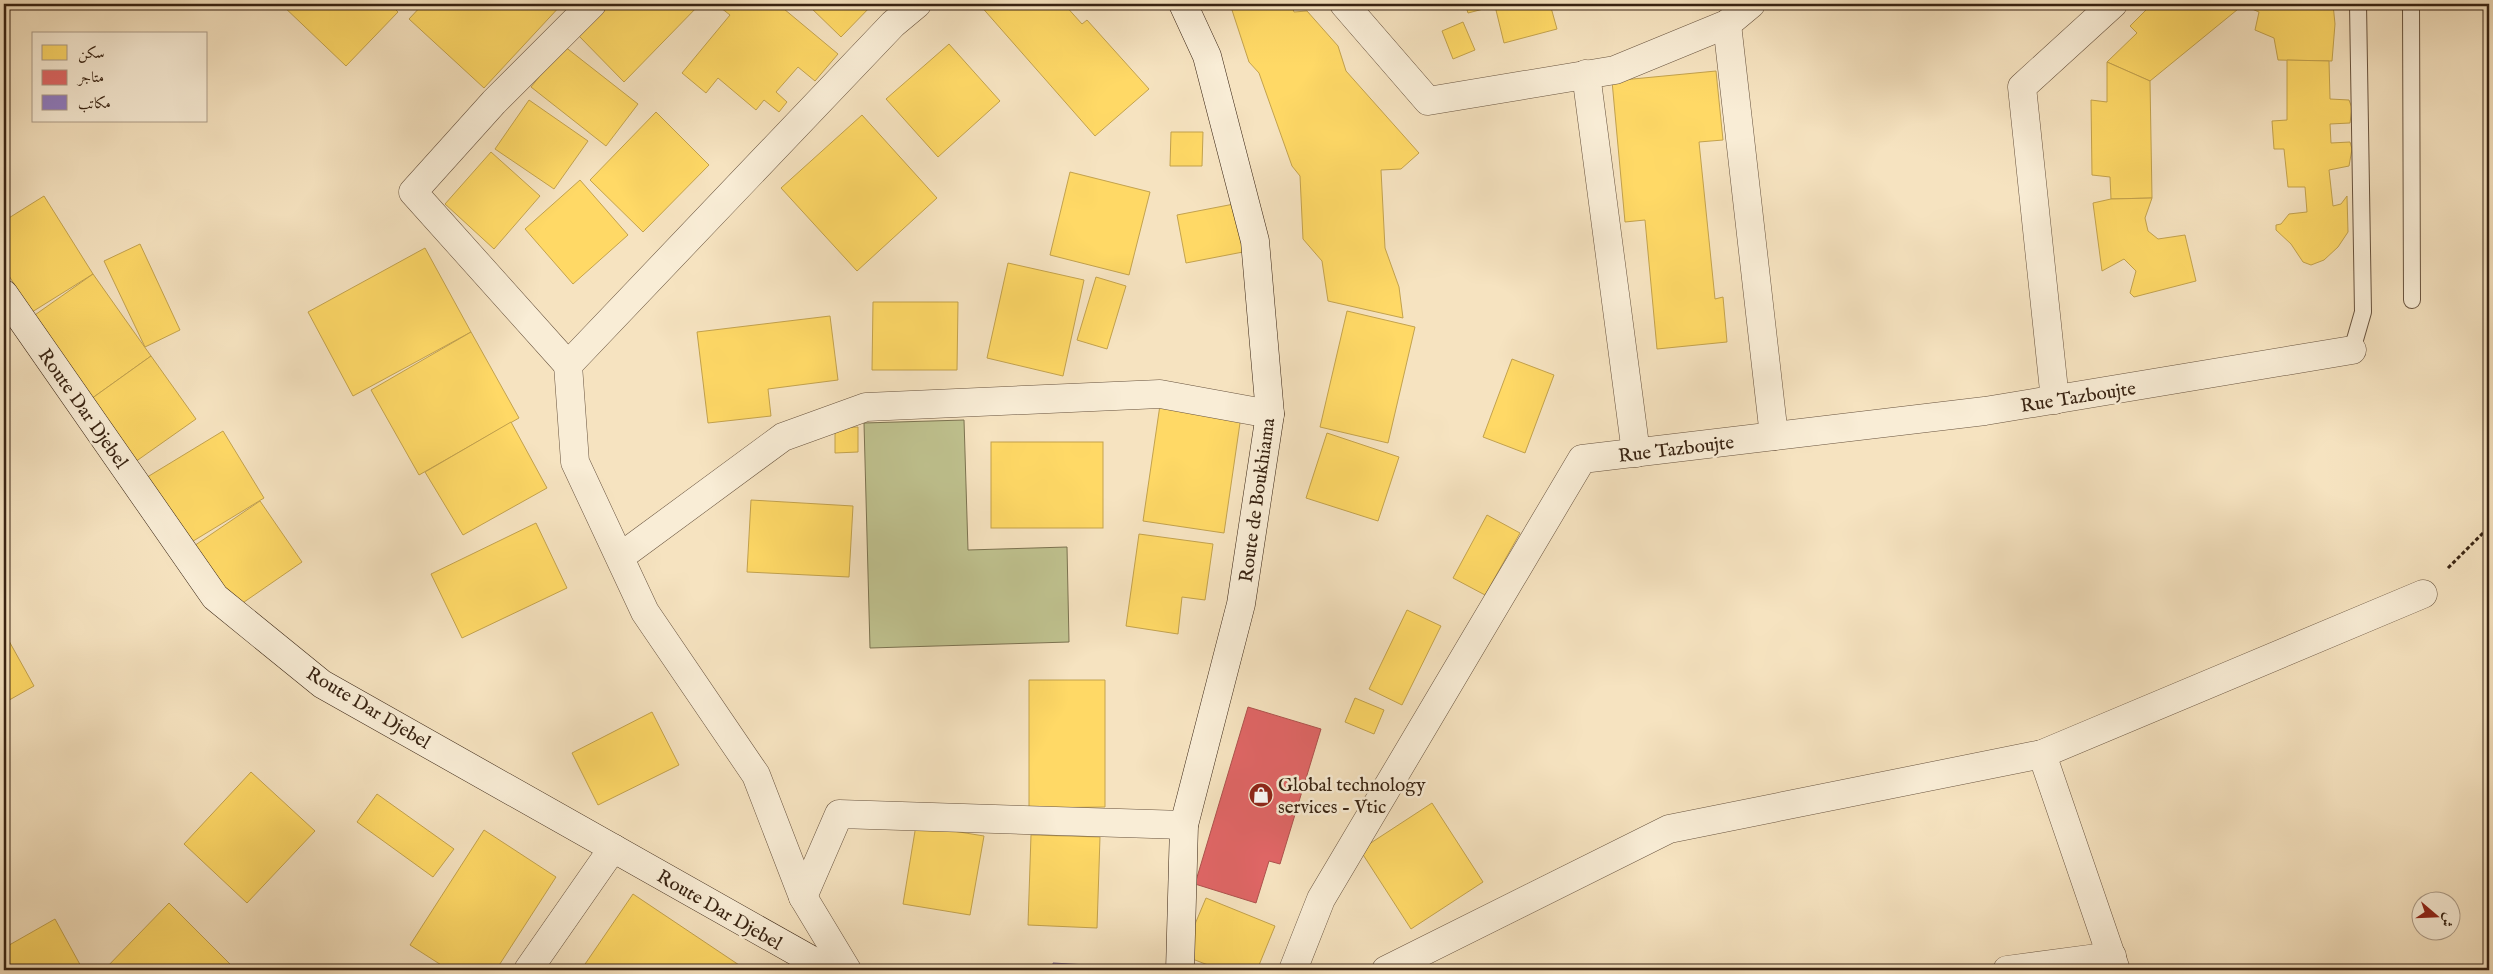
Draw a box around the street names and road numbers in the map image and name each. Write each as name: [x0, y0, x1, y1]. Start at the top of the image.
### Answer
street label: Route Dar Djebel: [32, 345, 133, 474]
street label: Rue Tazboujte: [2019, 377, 2138, 419]
street label: Route de Boukhiama: [1235, 416, 1282, 584]
street label: Rue Tazboujte: [1617, 431, 1736, 469]
street label: Route Dar Djebel: [301, 662, 435, 756]
street label: Route Dar Djebel: [652, 865, 787, 957]

